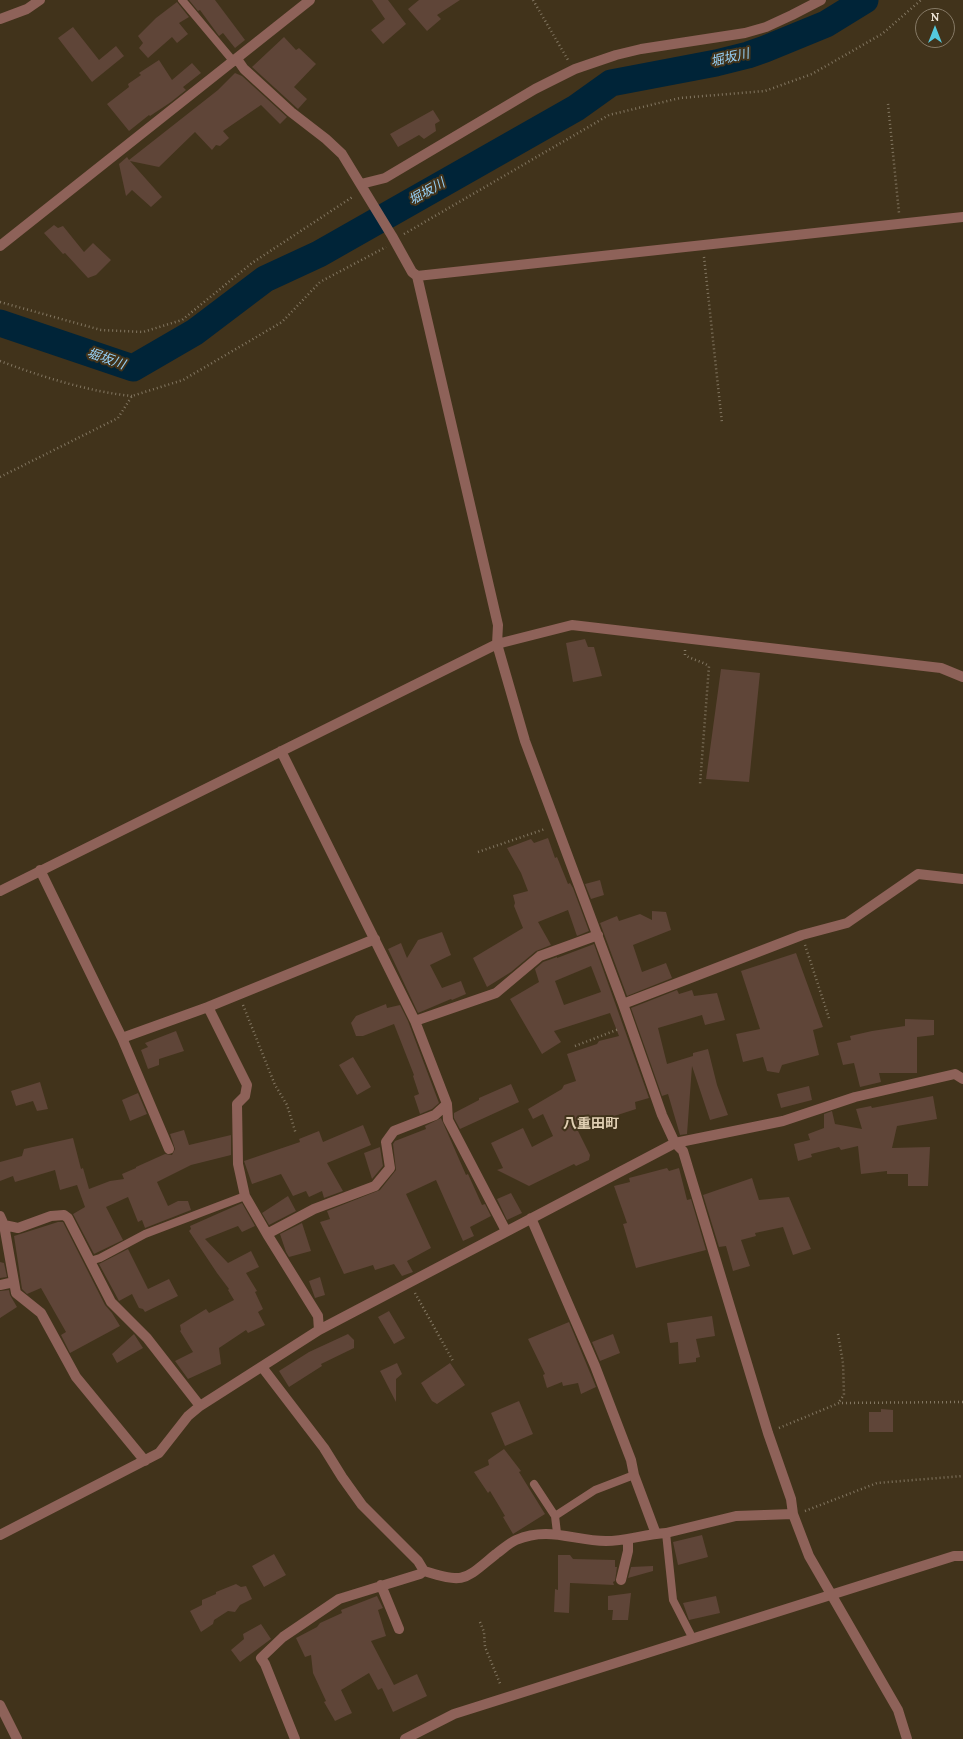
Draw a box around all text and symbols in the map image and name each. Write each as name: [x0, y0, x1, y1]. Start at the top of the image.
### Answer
north arrow: [915, 8, 955, 48]
text: N: [931, 10, 939, 24]
water label: 堀坂川: [709, 46, 751, 70]
water label: 堀坂川: [406, 175, 448, 209]
water label: 堀坂川: [85, 345, 127, 373]
district label: 八重田町: [563, 1116, 619, 1132]

